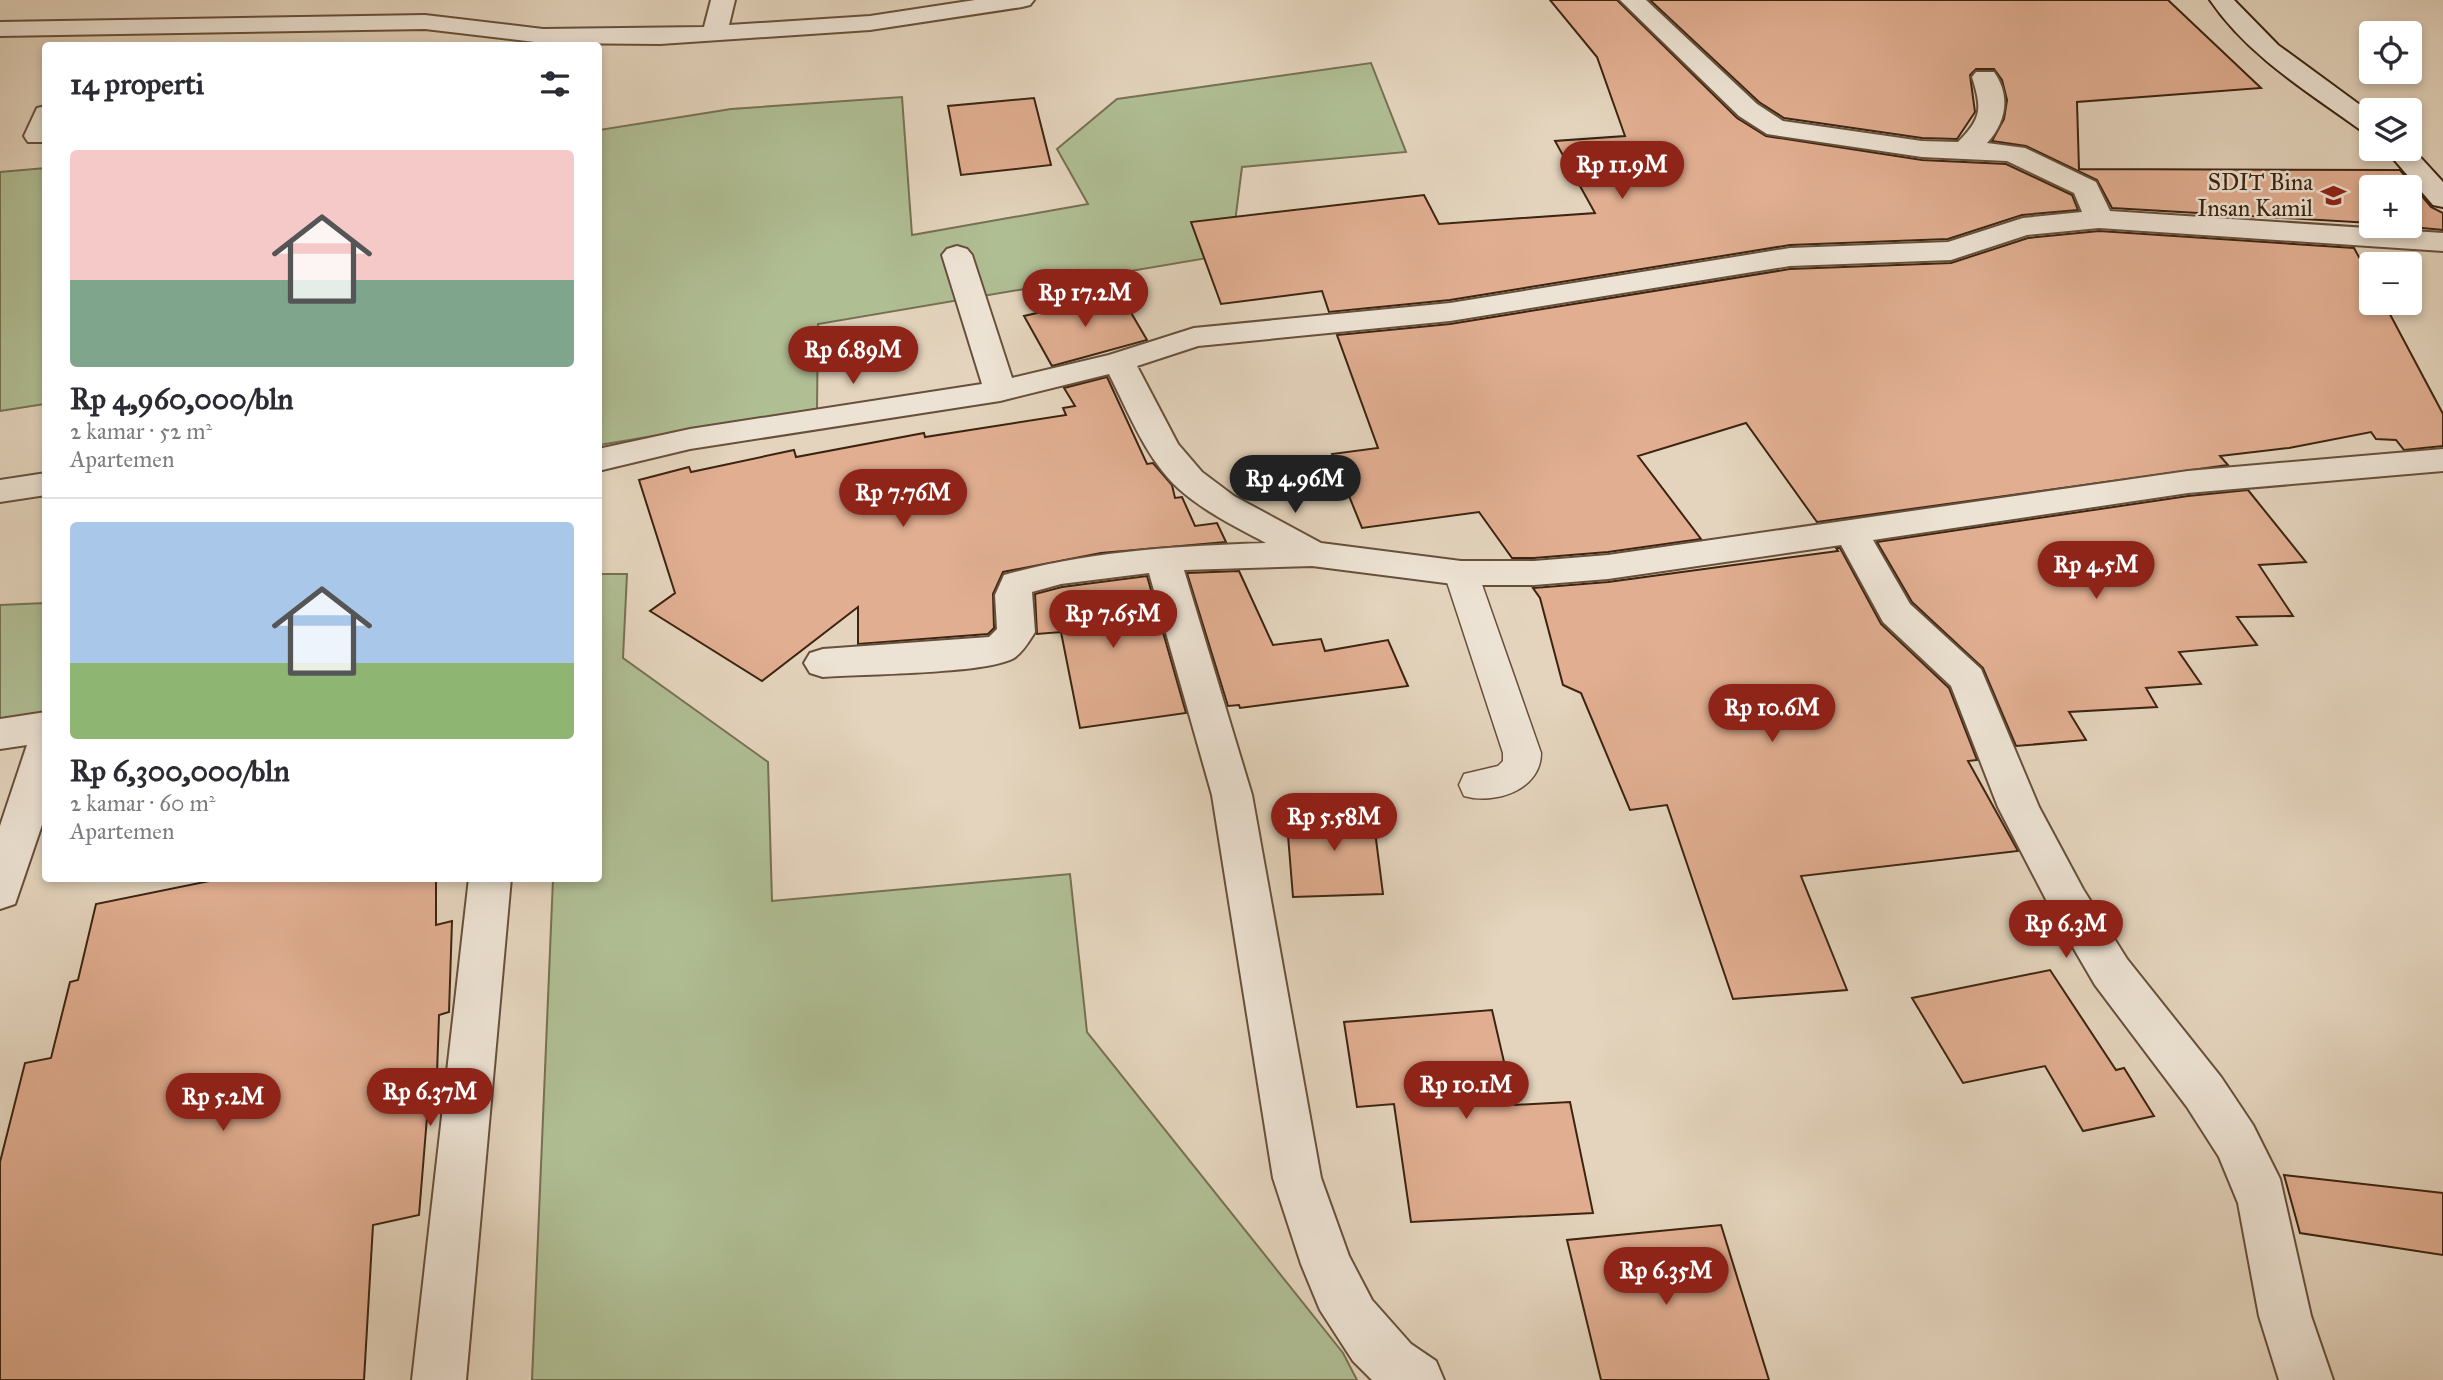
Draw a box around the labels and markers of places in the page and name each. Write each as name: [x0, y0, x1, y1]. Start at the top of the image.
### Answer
pin: Rp 11.9M: [1550, 142, 1694, 201]
place label: SDIT Bina Insan Kamil: [2197, 168, 2314, 222]
school or university icon: SDIT Bina Insan Kamil: [2319, 181, 2347, 209]
pin: Rp 17.2M: [1013, 270, 1157, 329]
pin: Rp 6.89M: [781, 326, 925, 386]
pin: Rp 4.96M: [1223, 456, 1367, 515]
pin: Rp 7.76M: [831, 470, 975, 529]
pin: Rp 4.5M: [2031, 542, 2161, 601]
pin: Rp 7.65M: [1041, 590, 1185, 650]
pin: Rp 10.6M: [1700, 684, 1844, 744]
pin: Rp 5.58M: [1262, 794, 1406, 853]
pin: Rp 6.3M: [2001, 900, 2131, 960]
pin: Rp 10.1M: [1394, 1062, 1538, 1121]
pin: Rp 6.37M: [358, 1068, 502, 1128]
pin: Rp 5.2M: [158, 1074, 288, 1133]
pin: Rp 6.35M: [1594, 1248, 1738, 1307]

